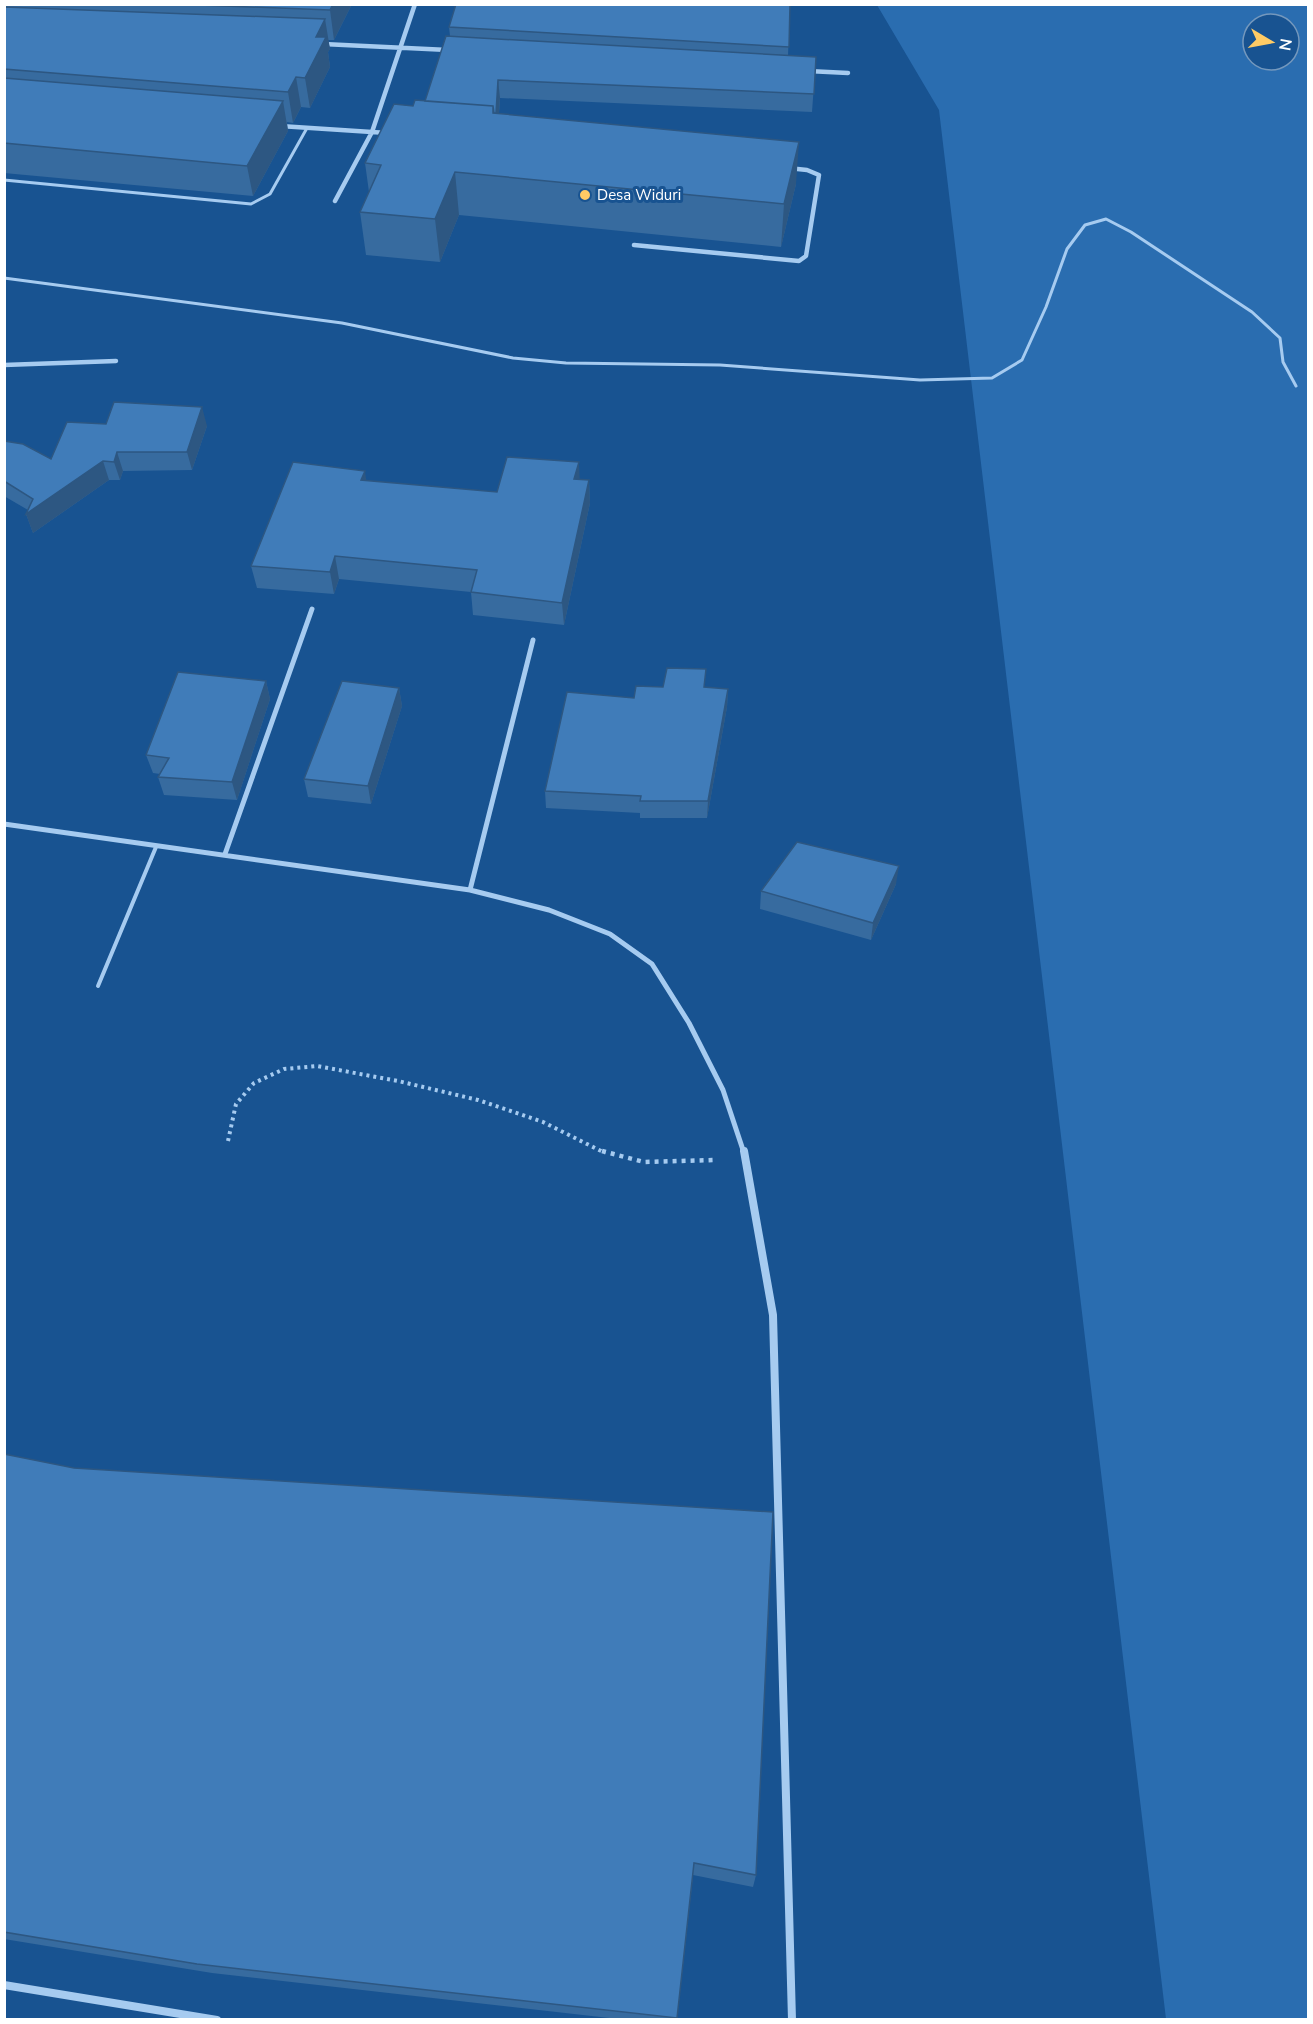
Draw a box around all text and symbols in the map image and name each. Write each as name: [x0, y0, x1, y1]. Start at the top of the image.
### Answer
north arrow: [1241, 12, 1301, 72]
text: N: [1273, 37, 1297, 52]
place label: Desa Widuri: [597, 185, 681, 205]
marker: Desa Widuri: [578, 188, 592, 202]

